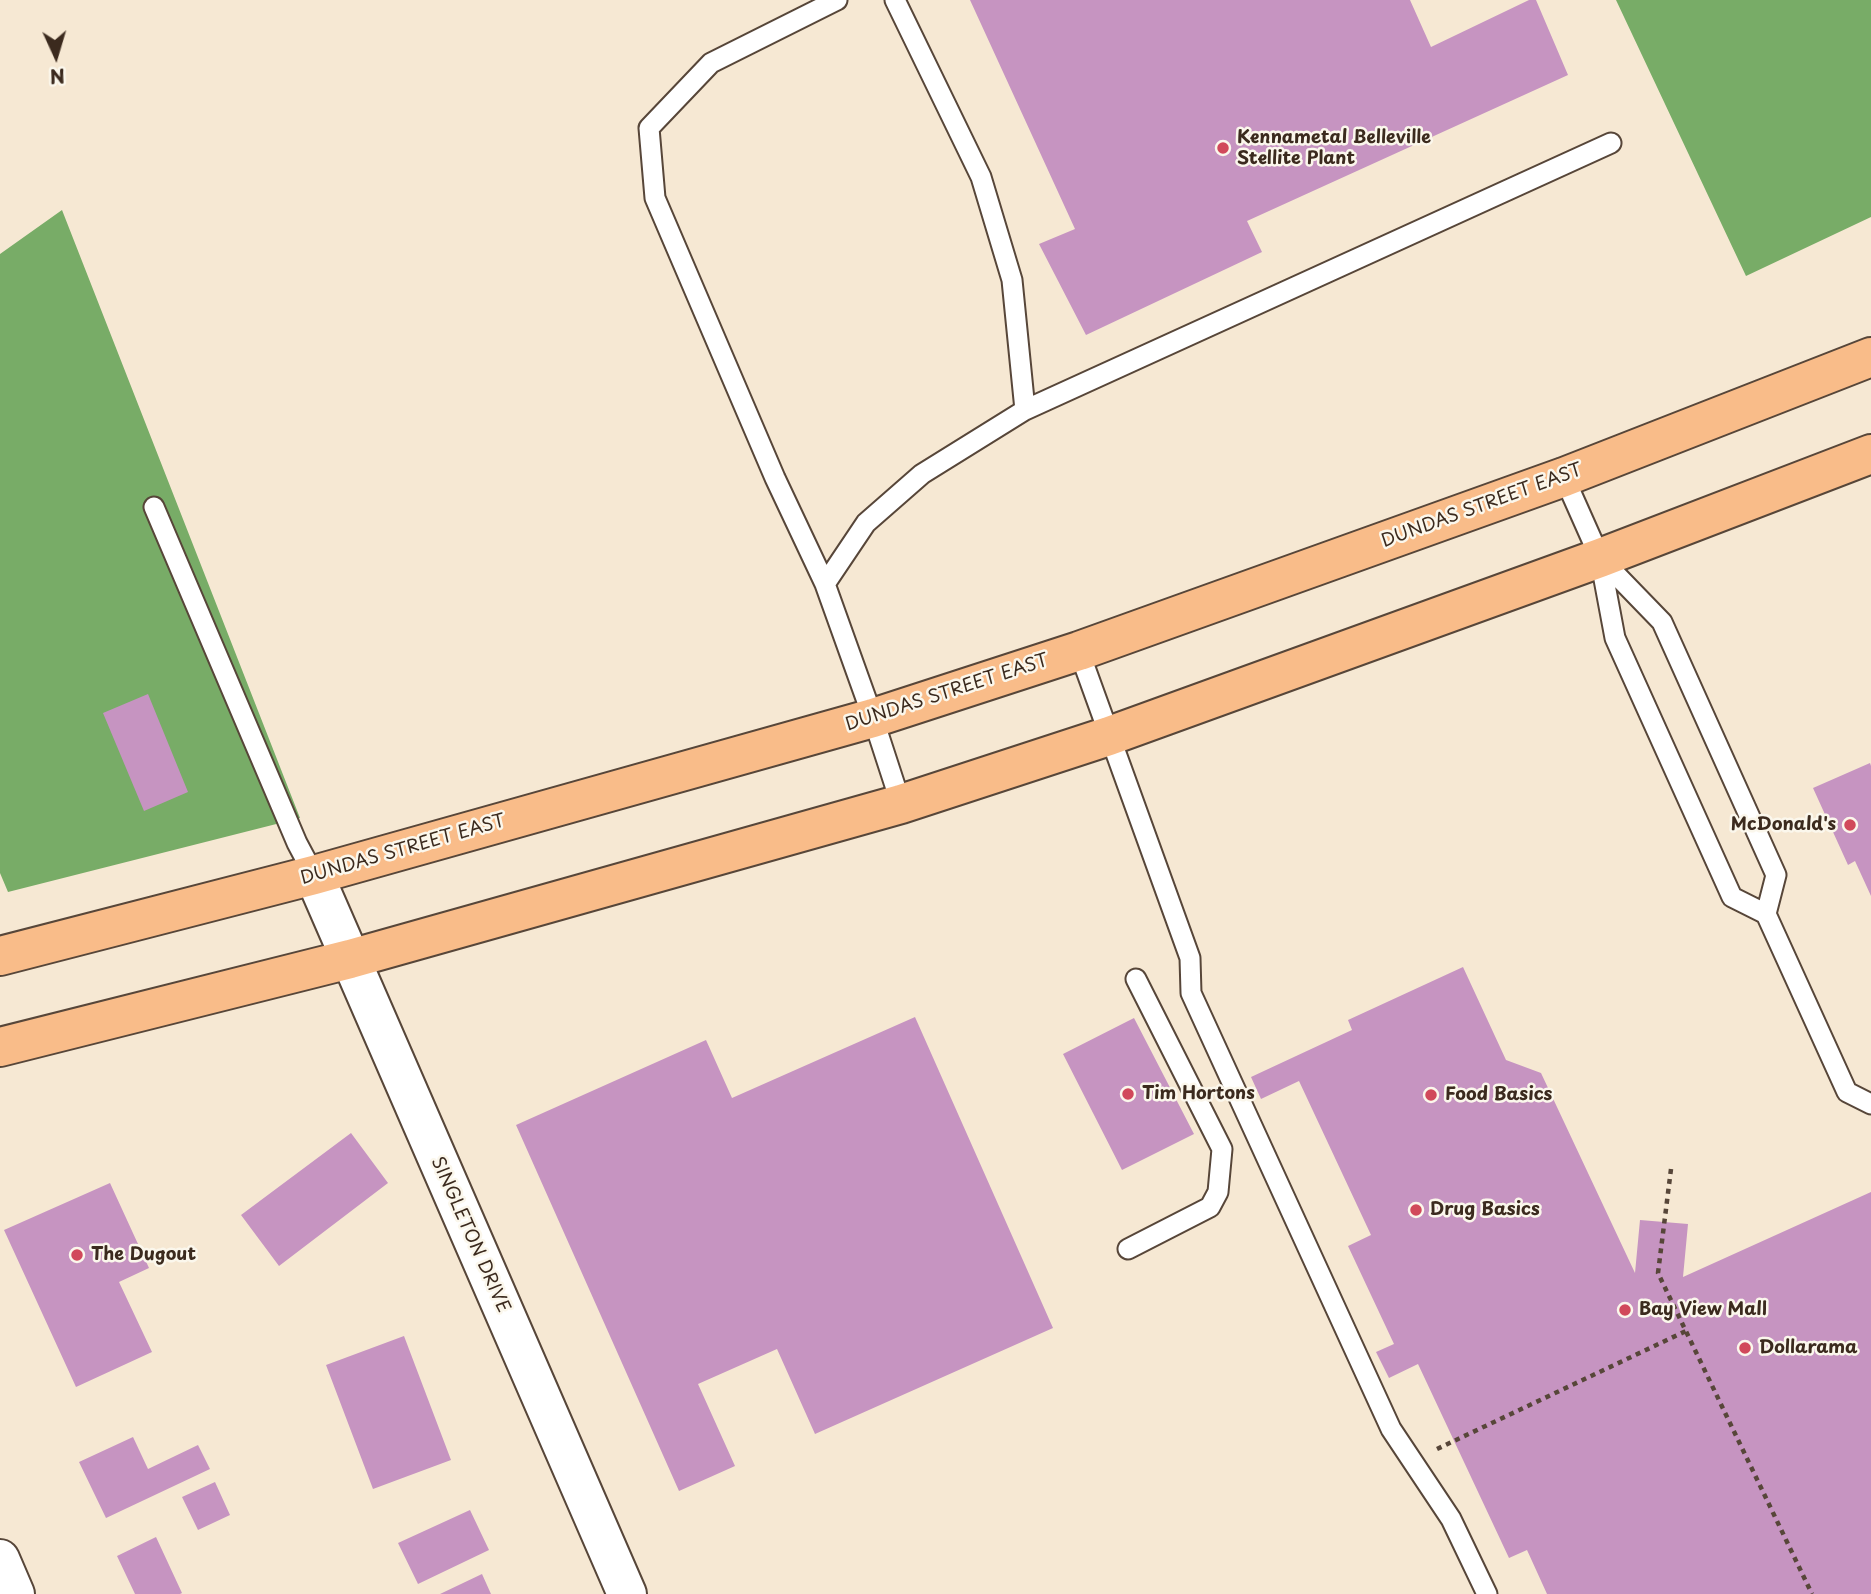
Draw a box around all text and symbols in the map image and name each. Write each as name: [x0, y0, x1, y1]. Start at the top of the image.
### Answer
north arrow: [21, 21, 91, 91]
text: N: [49, 62, 66, 91]
place label: Kennametal Belleville Stellite Plant: [1237, 127, 1431, 170]
marker: Kennametal Belleville Stellite Plant: [1215, 140, 1231, 156]
street label: DUNDAS STREET EAST: [1379, 460, 1585, 552]
street label: DUNDAS STREET EAST: [843, 650, 1051, 736]
street label: DUNDAS STREET EAST: [298, 810, 508, 890]
place label: McDonald's: [1731, 814, 1836, 836]
marker: McDonald's: [1842, 817, 1858, 833]
place label: Tim Hortons: [1142, 1083, 1255, 1105]
place label: Food Basics: [1445, 1084, 1552, 1106]
marker: Tim Hortons: [1120, 1086, 1136, 1102]
marker: Food Basics: [1423, 1087, 1439, 1103]
street label: SINGLETON DRIVE: [426, 1154, 514, 1316]
place label: Drug Basics: [1430, 1199, 1540, 1221]
marker: Drug Basics: [1408, 1202, 1424, 1218]
place label: The Dugout: [91, 1244, 196, 1266]
marker: The Dugout: [69, 1247, 85, 1263]
place label: Bay View Mall: [1639, 1299, 1767, 1321]
marker: Bay View Mall: [1617, 1302, 1633, 1318]
place label: Dollarama: [1759, 1337, 1858, 1359]
marker: Dollarama: [1737, 1340, 1753, 1356]

